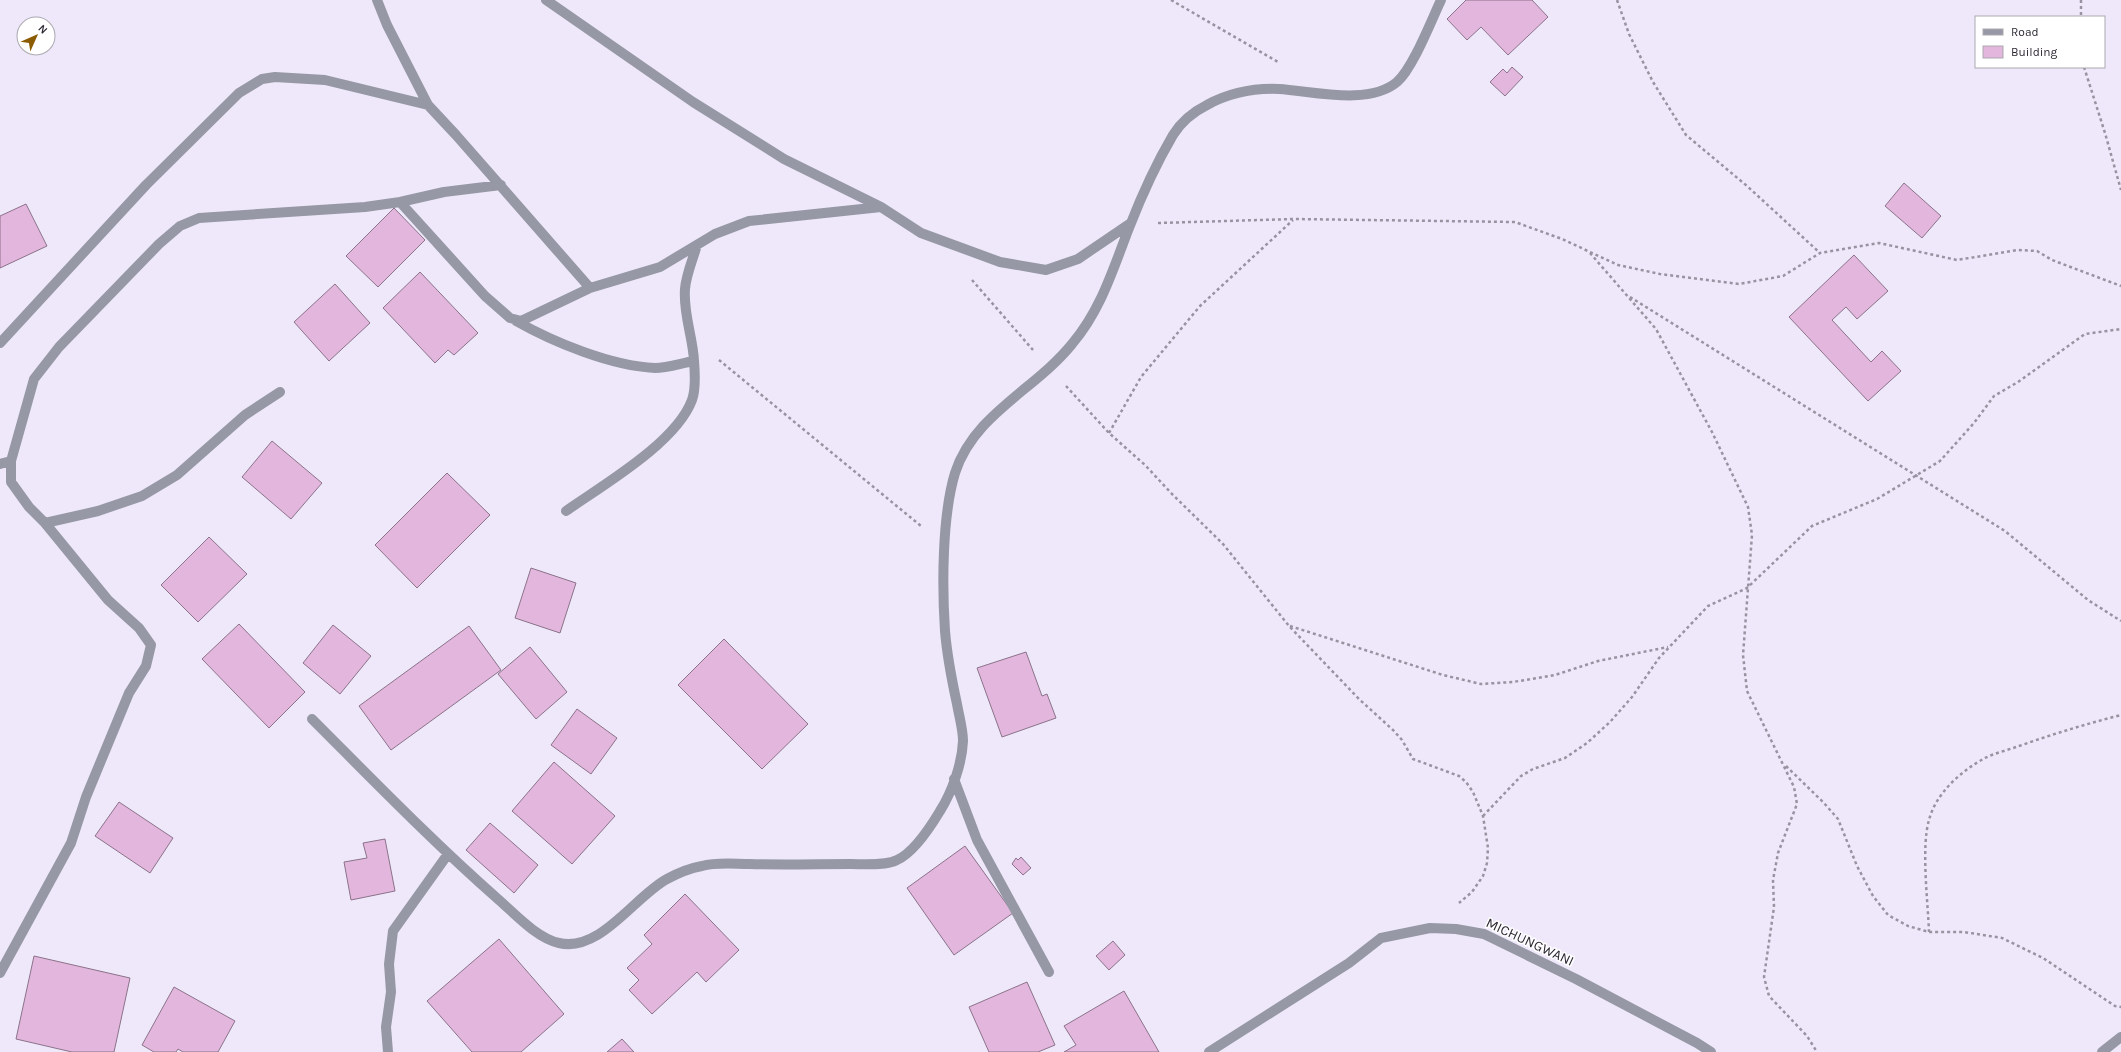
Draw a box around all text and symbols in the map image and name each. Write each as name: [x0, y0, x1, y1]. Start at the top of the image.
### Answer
north arrow: [16, 16, 56, 56]
legend: [1975, 16, 2105, 68]
text: N: [35, 22, 50, 37]
text: Road: [2011, 25, 2039, 39]
text: Building: [2011, 45, 2058, 59]
street label: MICHUNGWANI: [1483, 914, 1577, 970]

